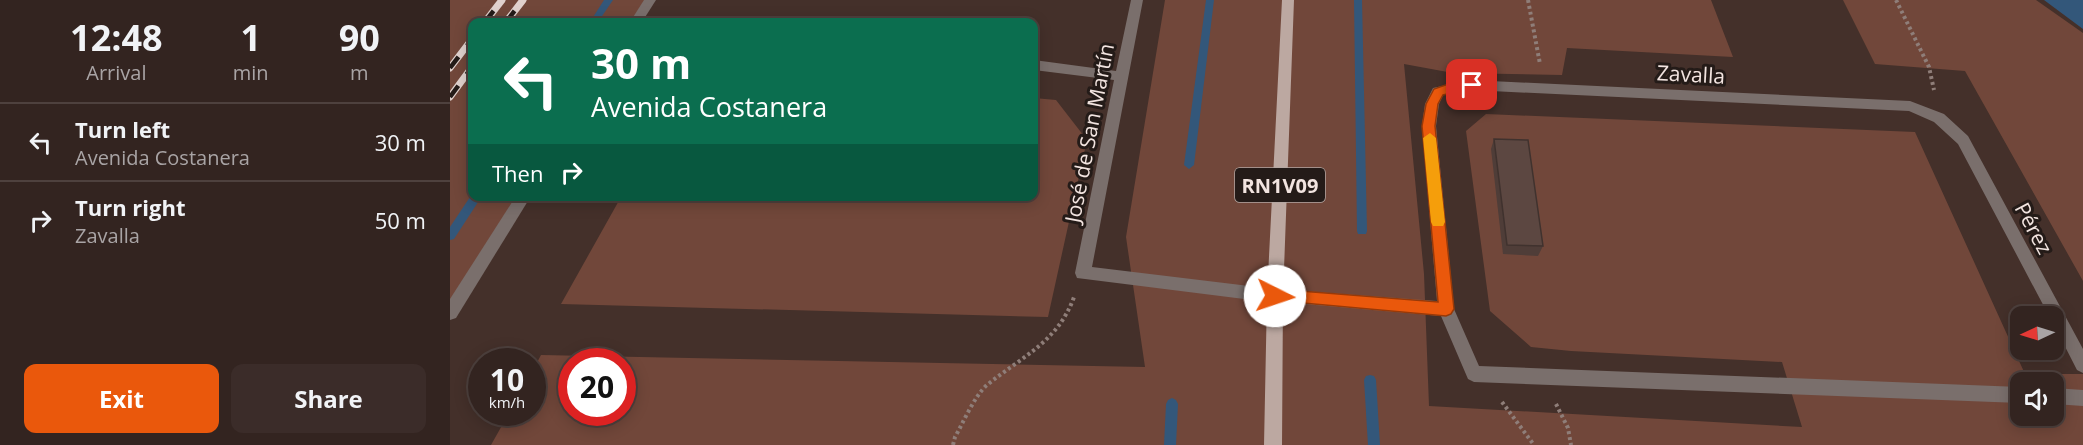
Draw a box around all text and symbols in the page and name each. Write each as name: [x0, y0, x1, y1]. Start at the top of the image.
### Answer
text: 12:48: [70, 13, 163, 62]
text: 1: [240, 13, 261, 62]
text: 90: [339, 13, 380, 62]
text: 30 m: [591, 34, 691, 91]
street label: José de San Martín: [1058, 41, 1120, 227]
icon: left: [492, 42, 570, 120]
street label: Zavalla: [1656, 58, 1726, 90]
text: Arrival: [86, 59, 147, 86]
text: min: [233, 59, 269, 86]
text: m: [350, 59, 369, 86]
pin: [1446, 59, 1497, 110]
icon: arrive: [1455, 68, 1488, 101]
text: Avenida Costanera: [591, 88, 827, 125]
text: Turn left: [75, 114, 170, 144]
icon: left: [24, 126, 57, 159]
text: 30 m: [375, 127, 426, 157]
text: Avenida Costanera: [75, 144, 250, 171]
icon: right: [555, 156, 588, 189]
text: Then: [492, 158, 543, 188]
road number: RN1V09: [1235, 168, 1325, 202]
text: Turn right: [75, 192, 186, 222]
street label: Pérez: [2009, 197, 2059, 259]
icon: right: [24, 204, 57, 237]
text: 50 m: [375, 205, 426, 235]
text: Zavalla: [75, 222, 140, 249]
position arrow: [1243, 264, 1307, 328]
north arrow: [2010, 306, 2064, 360]
map controls: [2010, 306, 2064, 426]
speed limit sign: 20: [558, 348, 636, 426]
text: 10: [490, 359, 524, 400]
button: Exit: [24, 364, 219, 433]
button: Share: [231, 364, 426, 433]
button: sound: [2010, 372, 2064, 426]
text: km/h: [489, 392, 525, 412]

